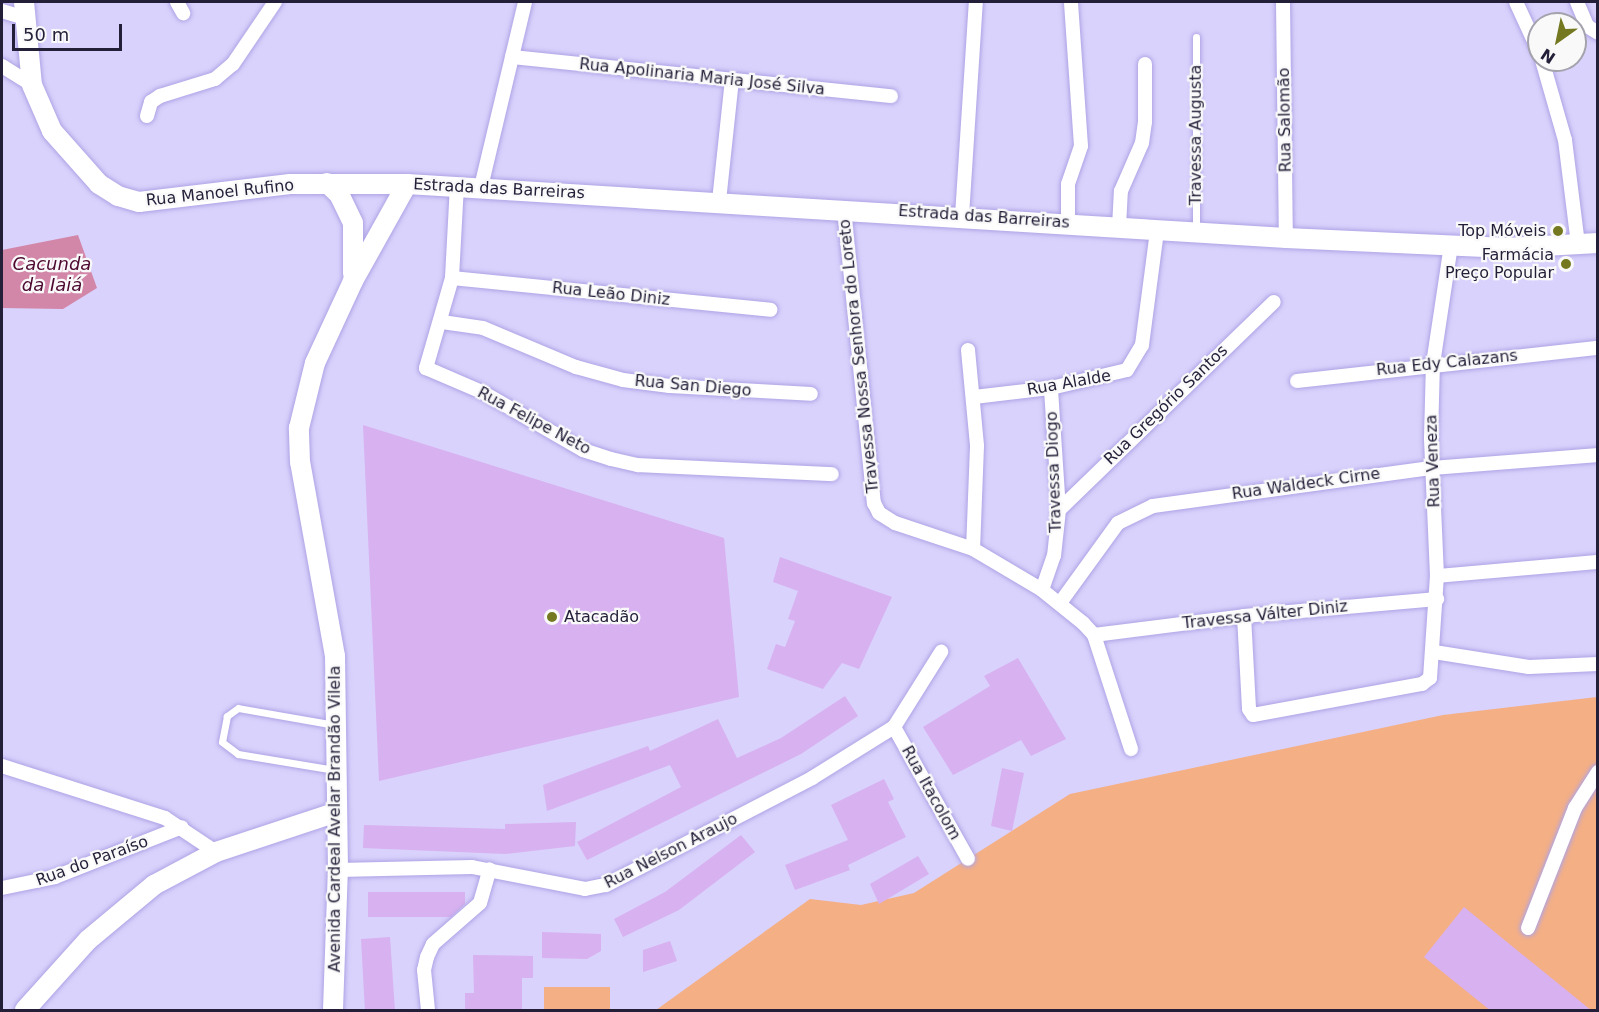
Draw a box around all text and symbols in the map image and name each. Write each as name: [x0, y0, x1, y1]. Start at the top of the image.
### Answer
scale bar: [15, 12, 124, 50]
north arrow: [1527, 12, 1587, 72]
text: 50 m: [23, 24, 69, 45]
text: N: [1537, 44, 1559, 67]
street label: Rua Apolinaria Maria José Silva: [578, 55, 826, 99]
street label: Travessa Augusta: [1186, 65, 1206, 205]
street label: Rua Salomão: [1274, 67, 1296, 173]
street label: Estrada das Barreiras: [413, 175, 585, 203]
street label: Rua Manoel Rufino: [145, 176, 295, 210]
street label: Estrada das Barreiras: [898, 201, 1070, 233]
street label: Travessa Nossa Senhora do Loreto: [835, 218, 883, 494]
place label: Top Móveis: [1458, 221, 1546, 241]
marker: Top Móveis: [1551, 224, 1565, 238]
place label: Farmácia Preço Popular: [1445, 245, 1554, 283]
water label: Cacunda da Iaiá: [13, 254, 91, 296]
marker: Farmácia Preço Popular: [1559, 257, 1573, 271]
street label: Rua Leão Diniz: [551, 278, 671, 310]
street label: Rua Gregório Santos: [1100, 341, 1232, 469]
street label: Rua Edy Calazans: [1375, 346, 1519, 380]
street label: Rua Alalde: [1025, 366, 1113, 400]
street label: Rua San Diego: [634, 371, 752, 401]
street label: Rua Felipe Neto: [474, 383, 594, 459]
street label: Travessa Diogo: [1042, 411, 1066, 533]
street label: Rua Veneza: [1422, 414, 1444, 508]
street label: Rua Waldeck Cirne: [1231, 464, 1381, 504]
street label: Travessa Válter Diniz: [1181, 597, 1349, 633]
place label: Atacadão: [564, 607, 639, 627]
marker: Atacadão: [545, 610, 559, 624]
street label: Avenida Cardeal Avelar Brandão Vilela: [325, 666, 345, 972]
street label: Rua Itacolom: [897, 743, 965, 843]
street label: Rua Nelson Araujo: [601, 809, 741, 893]
street label: Rua do Paraíso: [33, 832, 151, 890]

